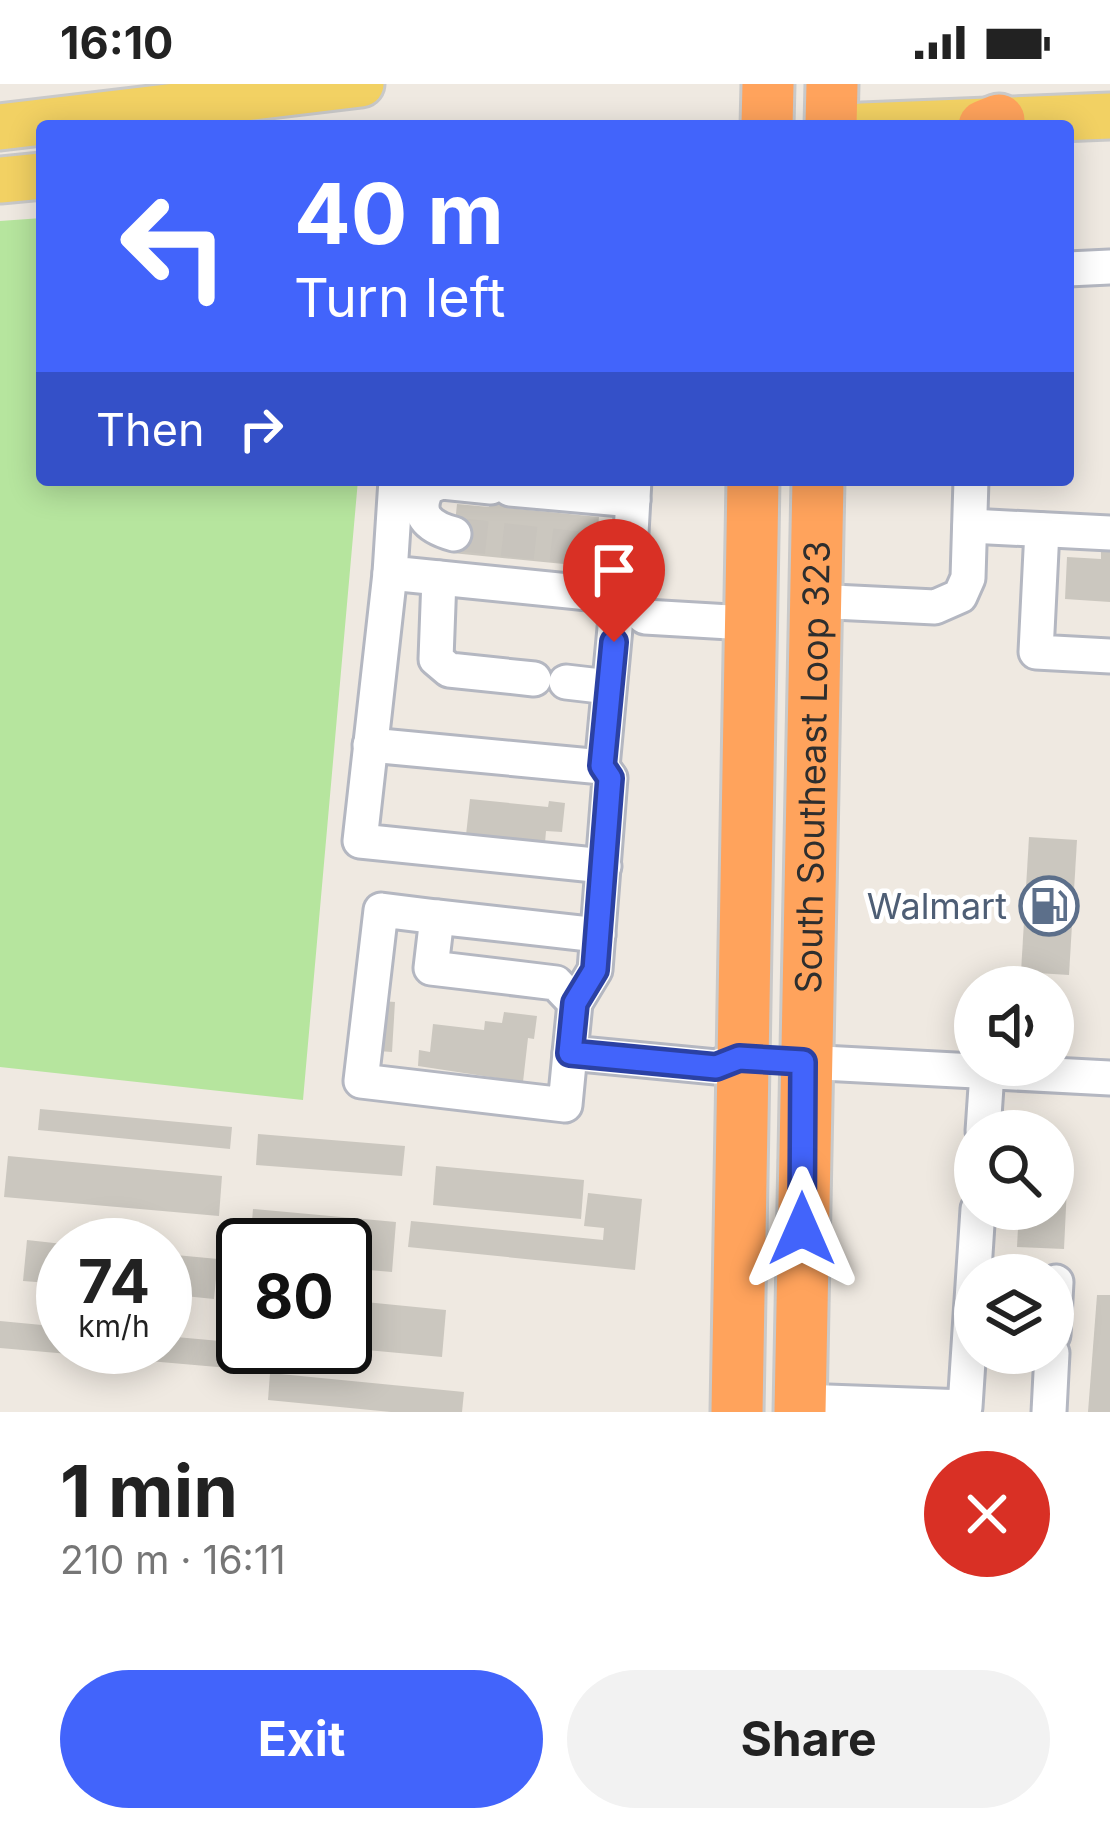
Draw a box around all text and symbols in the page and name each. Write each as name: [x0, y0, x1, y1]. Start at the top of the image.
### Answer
text: 16:10: [60, 15, 173, 70]
text: 40 m: [294, 163, 504, 264]
icon: left: [96, 168, 252, 324]
text: Turn left: [294, 265, 505, 330]
icon: right: [228, 396, 294, 462]
text: Then: [96, 402, 204, 457]
pin: [563, 519, 665, 642]
icon: arrive: [581, 537, 647, 603]
street label: South Southeast Loop 323: [786, 540, 839, 994]
fuel station icon: Walmart: [1018, 875, 1080, 937]
place label: Walmart: [867, 884, 1007, 928]
map controls: [954, 966, 1074, 1374]
button: sound: [954, 966, 1074, 1086]
button: search: [954, 1110, 1074, 1230]
position arrow: [739, 1166, 865, 1292]
speed limit sign: 80: [216, 1218, 372, 1374]
text: 74: [78, 1245, 150, 1317]
button: layers: [954, 1254, 1074, 1374]
text: km/h: [78, 1308, 150, 1344]
text: 1 min: [60, 1447, 238, 1534]
button: close: [924, 1451, 1050, 1577]
text: 210 m · 16:11: [60, 1536, 286, 1583]
button: Exit: [60, 1670, 543, 1808]
button: Share: [567, 1670, 1050, 1808]

